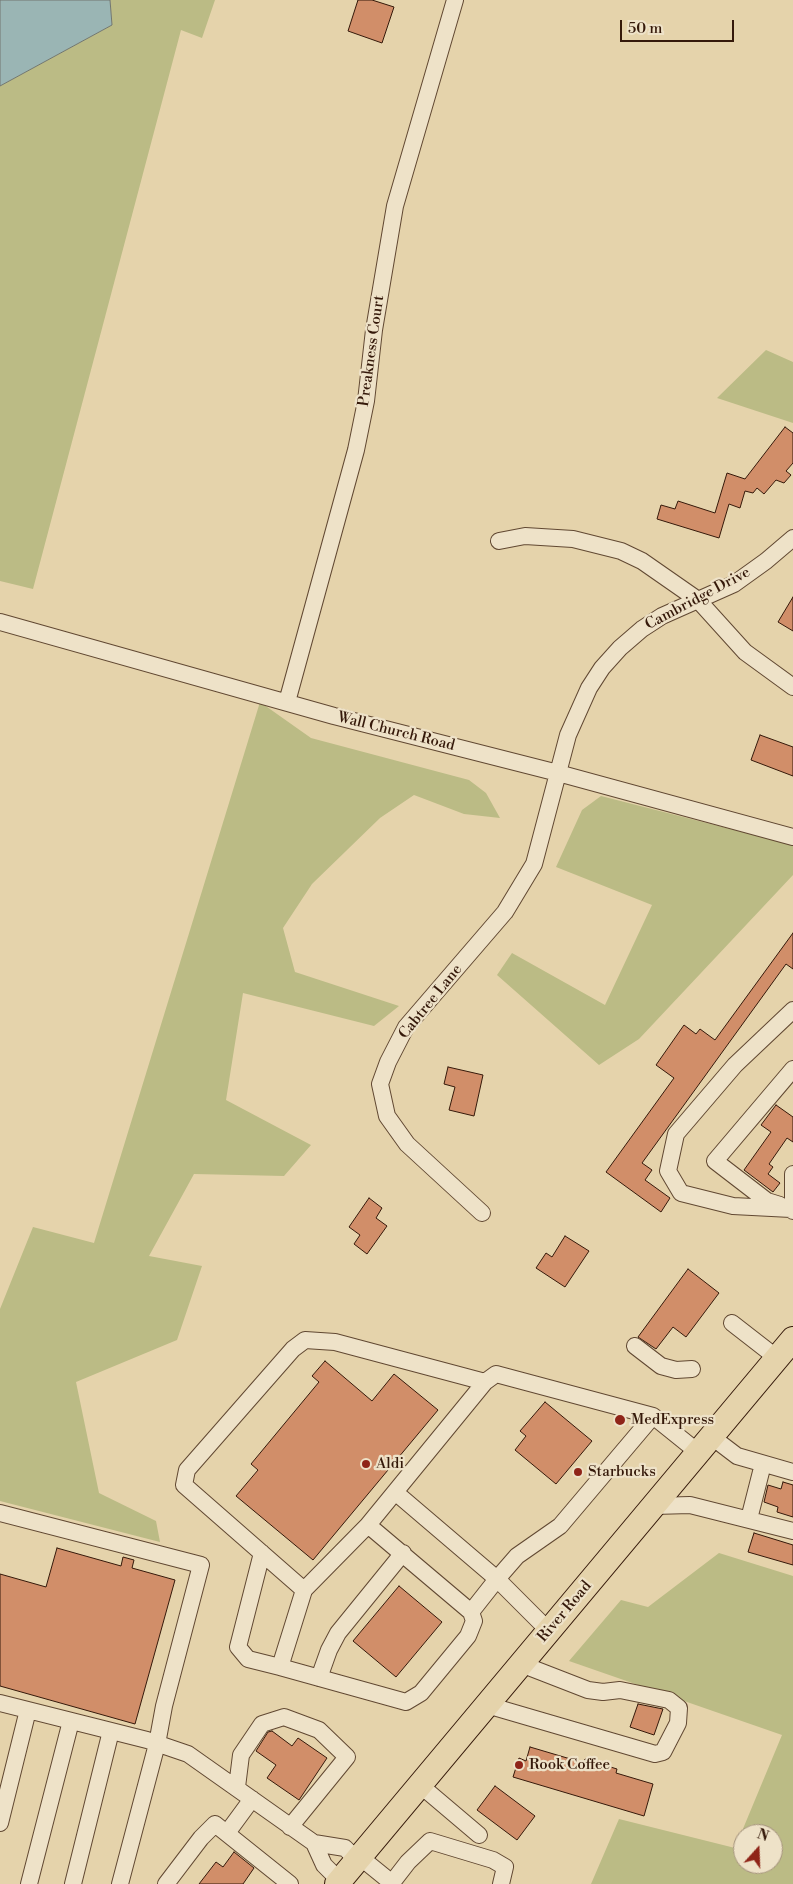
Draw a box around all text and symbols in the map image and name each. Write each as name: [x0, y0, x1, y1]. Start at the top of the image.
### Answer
scale bar: [623, 10, 737, 42]
text: 50 m: [628, 19, 662, 38]
street label: Preakness Court: [355, 294, 389, 408]
street label: Cambridge Drive: [642, 564, 754, 634]
street label: Wall Church Road: [335, 709, 457, 755]
street label: Cabtree Lane: [396, 961, 466, 1043]
place label: MedExpress: [631, 1411, 714, 1429]
marker: MedExpress: [613, 1413, 627, 1427]
place label: Aldi: [376, 1455, 404, 1473]
marker: Aldi: [360, 1458, 372, 1470]
place label: Starbucks: [588, 1463, 656, 1481]
marker: Starbucks: [572, 1466, 584, 1478]
street label: River Road: [534, 1578, 596, 1646]
place label: Rook Coffee: [529, 1756, 610, 1774]
marker: Rook Coffee: [513, 1759, 525, 1771]
north arrow: [733, 1824, 783, 1874]
text: N: [754, 1825, 771, 1846]

